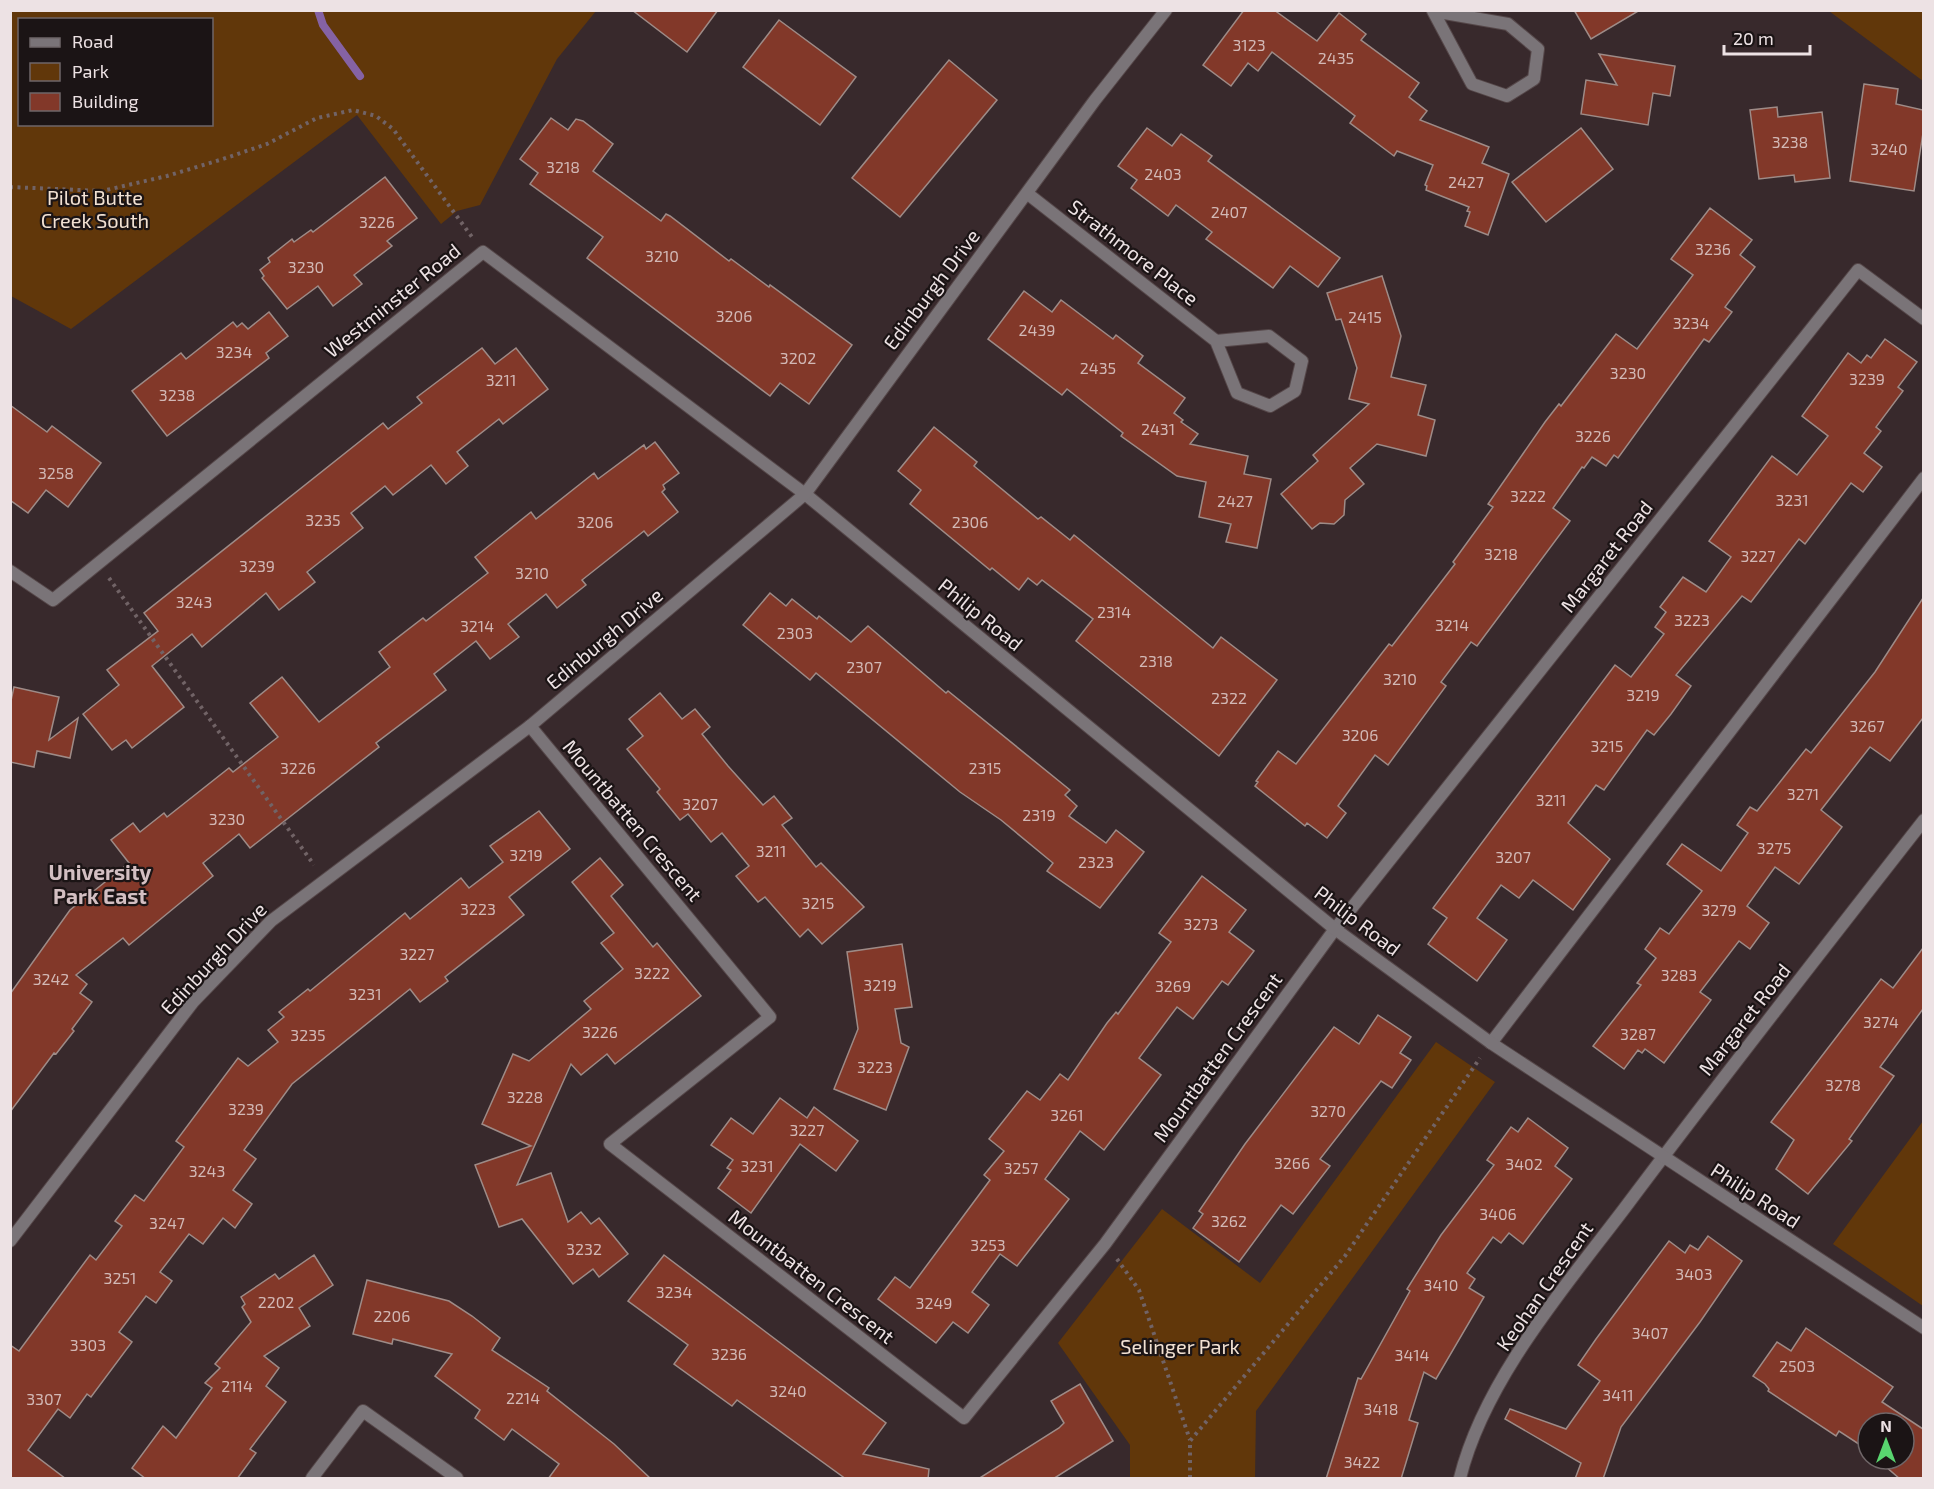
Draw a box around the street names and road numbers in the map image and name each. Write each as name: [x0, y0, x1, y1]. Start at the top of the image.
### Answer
street label: Strathmore Place: [1064, 194, 1204, 310]
street label: Edinburgh Drive: [878, 224, 984, 354]
street label: Westminster Road: [319, 238, 465, 362]
street label: Margaret Road: [1555, 495, 1657, 617]
street label: Philip Road: [934, 573, 1028, 655]
street label: Edinburgh Drive: [541, 582, 667, 694]
street label: Mountbatten Crescent: [558, 734, 708, 906]
street label: Philip Road: [1310, 880, 1406, 960]
street label: Edinburgh Drive: [155, 897, 271, 1019]
street label: Margaret Road: [1693, 958, 1795, 1080]
street label: Mountbatten Crescent: [1147, 967, 1287, 1146]
street label: Philip Road: [1707, 1157, 1805, 1233]
street label: Mountbatten Crescent: [724, 1204, 900, 1348]
street label: Keohan Crescent: [1491, 1217, 1598, 1355]

